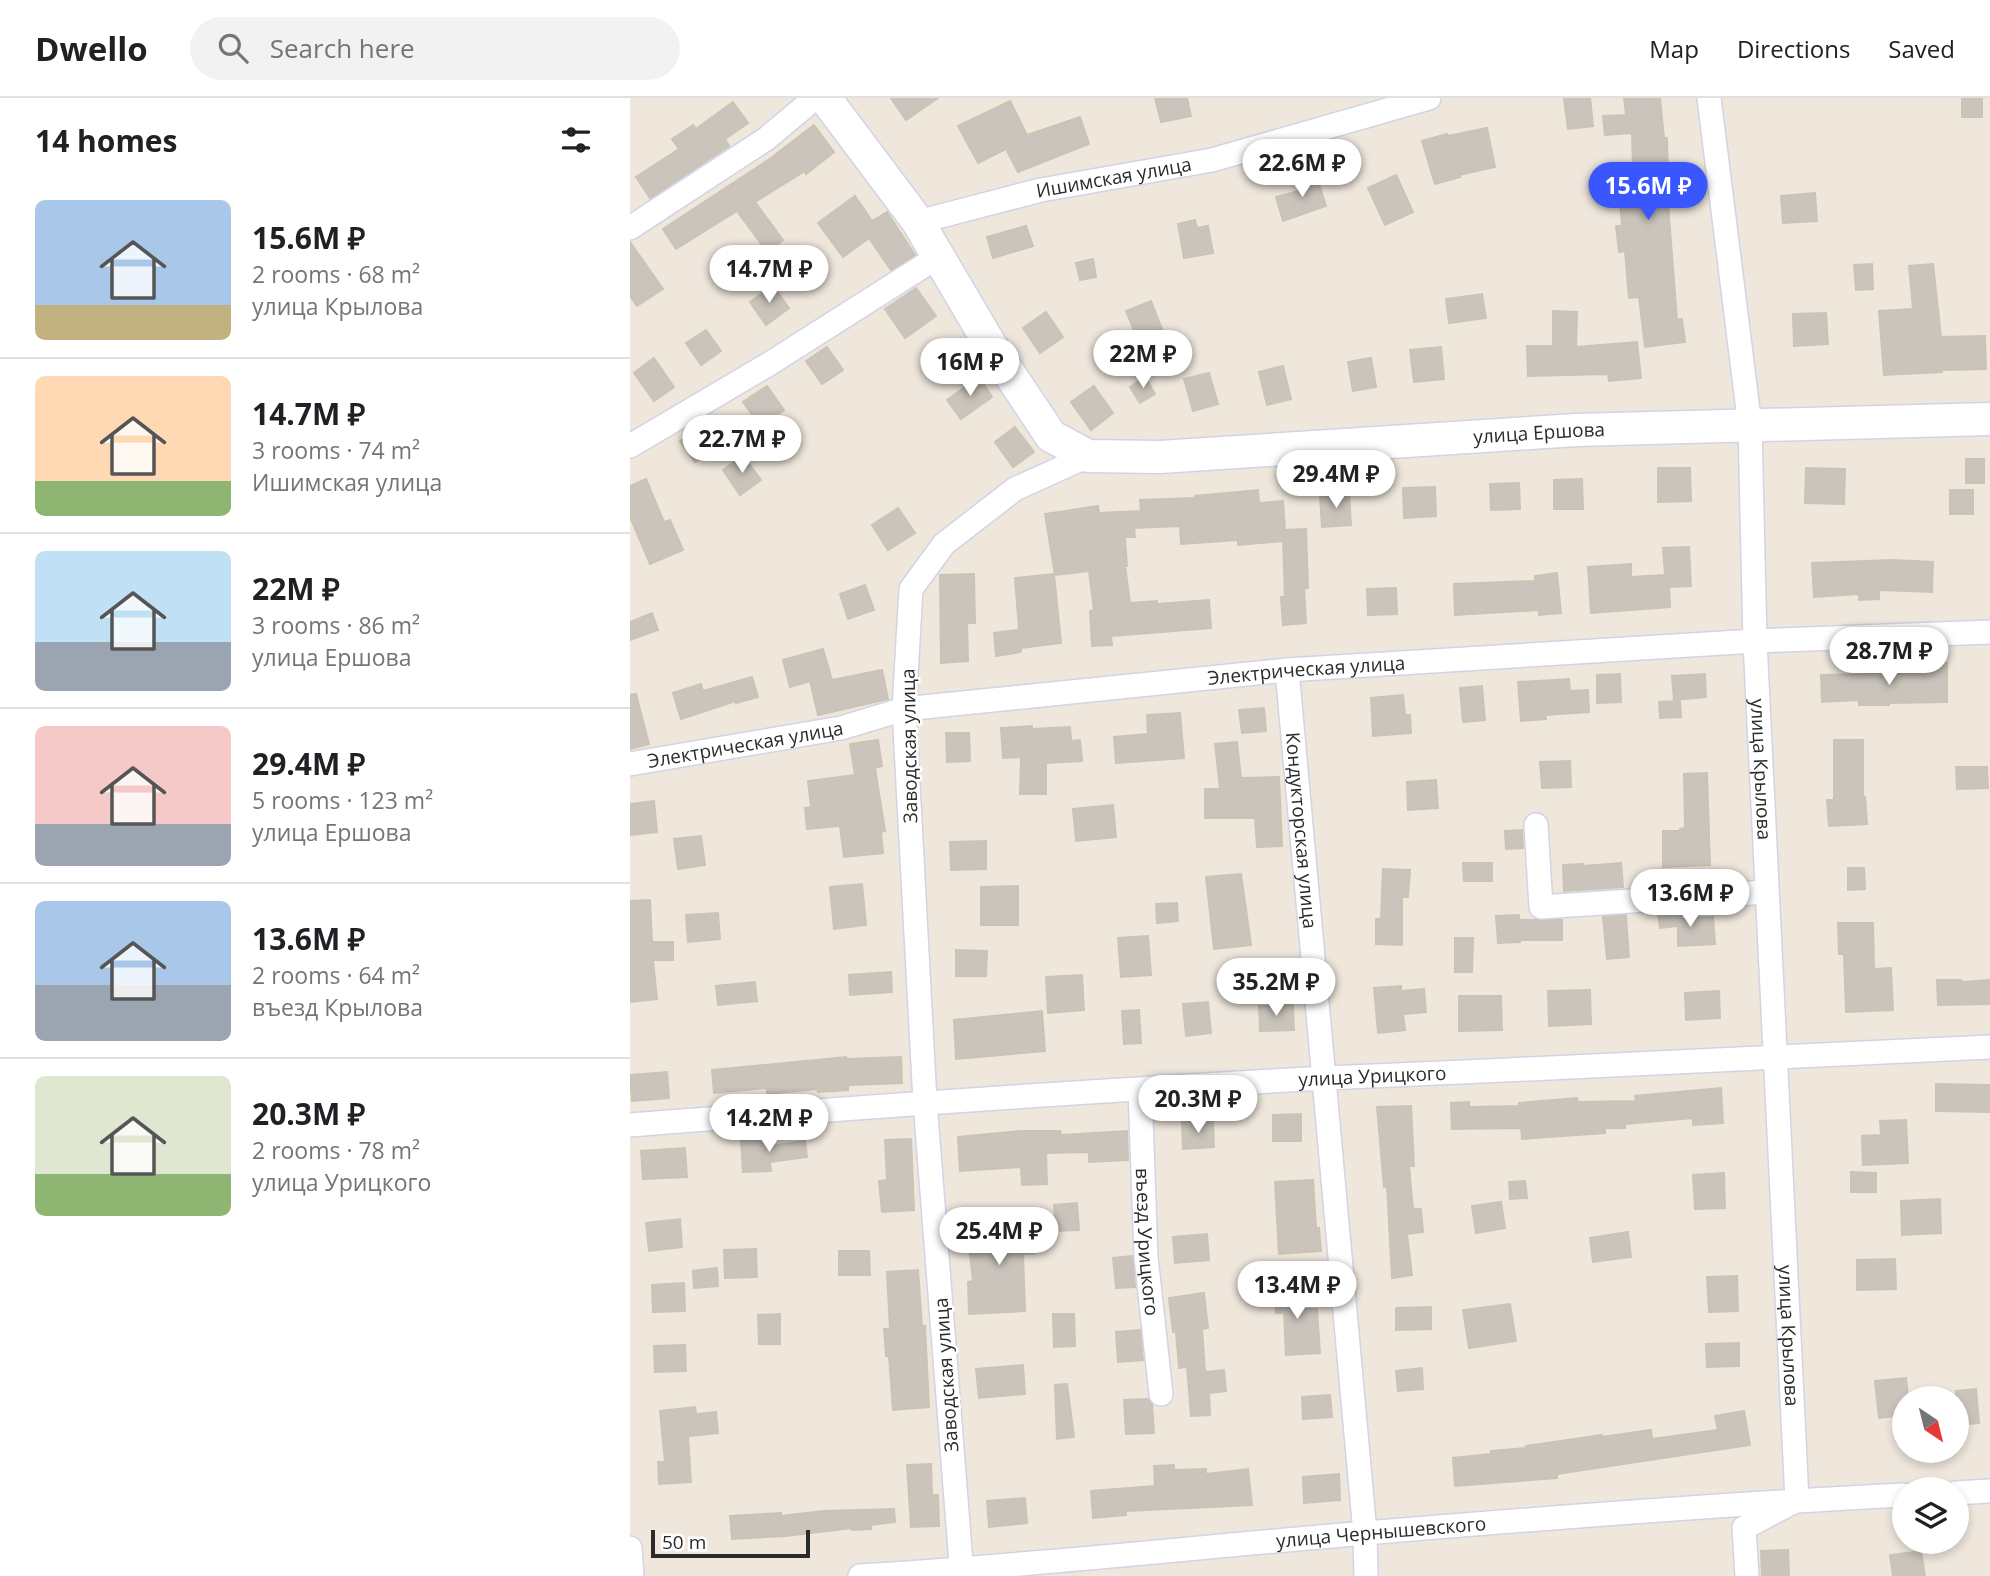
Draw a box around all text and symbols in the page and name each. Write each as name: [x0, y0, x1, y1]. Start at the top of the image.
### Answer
search box: [190, 17, 680, 80]
text: Dwello: [35, 26, 148, 71]
icon: search: [214, 29, 252, 67]
text: Search here: [270, 30, 415, 66]
text: Map: [1649, 32, 1699, 65]
text: Directions: [1737, 32, 1850, 65]
text: Saved: [1888, 32, 1955, 65]
text: 14 homes: [35, 120, 178, 161]
icon: filters: [557, 121, 595, 159]
pin: 22.6M ₽: [1237, 140, 1367, 199]
text: 22.6M ₽: [1258, 146, 1346, 178]
street label: Ишимская улица: [1034, 151, 1194, 204]
pin: 15.6M ₽: [1583, 162, 1713, 222]
text: 15.6M ₽: [1604, 169, 1692, 201]
text: 15.6M ₽: [252, 217, 366, 258]
icon: home: [91, 228, 175, 312]
pin: 14.7M ₽: [704, 246, 834, 305]
text: 14.7M ₽: [725, 252, 813, 284]
text: 2 rooms · 68 m²: [252, 258, 420, 290]
text: улица Крылова: [252, 290, 423, 322]
pin: 22M ₽: [1094, 330, 1192, 390]
text: 22M ₽: [1109, 337, 1177, 369]
pin: 16M ₽: [921, 338, 1019, 398]
text: 16M ₽: [936, 345, 1004, 377]
text: 14.7M ₽: [252, 393, 366, 434]
icon: home: [91, 404, 175, 488]
pin: 22.7M ₽: [677, 416, 807, 475]
street label: улица Ершова: [1472, 416, 1605, 450]
text: 22.7M ₽: [698, 422, 786, 454]
text: 3 rooms · 74 m²: [252, 434, 420, 466]
pin: 29.4M ₽: [1271, 450, 1401, 510]
text: 29.4M ₽: [1292, 457, 1380, 489]
text: Ишимская улица: [252, 466, 442, 498]
text: 22M ₽: [252, 568, 340, 609]
icon: home: [91, 579, 175, 663]
text: 3 rooms · 86 m²: [252, 609, 420, 641]
pin: 28.7M ₽: [1824, 628, 1954, 687]
text: 28.7M ₽: [1845, 634, 1933, 666]
text: улица Ершова: [252, 641, 412, 673]
street label: Электрическая улица: [1206, 650, 1406, 691]
street label: Заводская улица: [895, 668, 923, 824]
street label: улица Крылова: [1745, 698, 1778, 841]
street label: Электрическая улица: [645, 715, 845, 774]
street label: Кондукторская улица: [1280, 731, 1323, 930]
text: 29.4M ₽: [252, 743, 366, 784]
icon: home: [91, 754, 175, 838]
text: 5 rooms · 123 m²: [252, 784, 433, 816]
text: улица Ершова: [252, 816, 412, 848]
pin: 13.6M ₽: [1625, 870, 1755, 929]
text: 13.6M ₽: [1646, 876, 1734, 908]
text: 13.6M ₽: [252, 918, 366, 959]
icon: home: [91, 929, 175, 1013]
pin: 35.2M ₽: [1211, 958, 1341, 1018]
text: 2 rooms · 64 m²: [252, 959, 420, 991]
text: 35.2M ₽: [1232, 965, 1320, 997]
text: въезд Крылова: [252, 991, 423, 1023]
street label: улица Урицкого: [1298, 1060, 1447, 1092]
pin: 20.3M ₽: [1133, 1076, 1263, 1135]
text: 20.3M ₽: [1154, 1082, 1242, 1114]
text: 20.3M ₽: [252, 1093, 366, 1134]
pin: 14.2M ₽: [704, 1094, 834, 1154]
text: 14.2M ₽: [725, 1101, 813, 1133]
icon: home: [91, 1104, 175, 1188]
text: 2 rooms · 78 m²: [252, 1134, 420, 1166]
text: улица Урицкого: [252, 1166, 431, 1198]
street label: въезд Урицкого: [1130, 1167, 1165, 1317]
pin: 25.4M ₽: [934, 1208, 1064, 1267]
text: 25.4M ₽: [955, 1214, 1043, 1246]
pin: 13.4M ₽: [1232, 1262, 1362, 1321]
street label: улица Крылова: [1773, 1264, 1805, 1407]
text: 13.4M ₽: [1253, 1268, 1341, 1300]
street label: Заводская улица: [928, 1297, 964, 1453]
north arrow: [1892, 1386, 1969, 1463]
map controls: [1892, 1386, 1969, 1554]
button: layers: [1892, 1477, 1969, 1554]
street label: улица Чернышевского: [1275, 1510, 1487, 1554]
scale bar: [651, 1527, 810, 1559]
text: 50 m: [662, 1529, 706, 1555]

